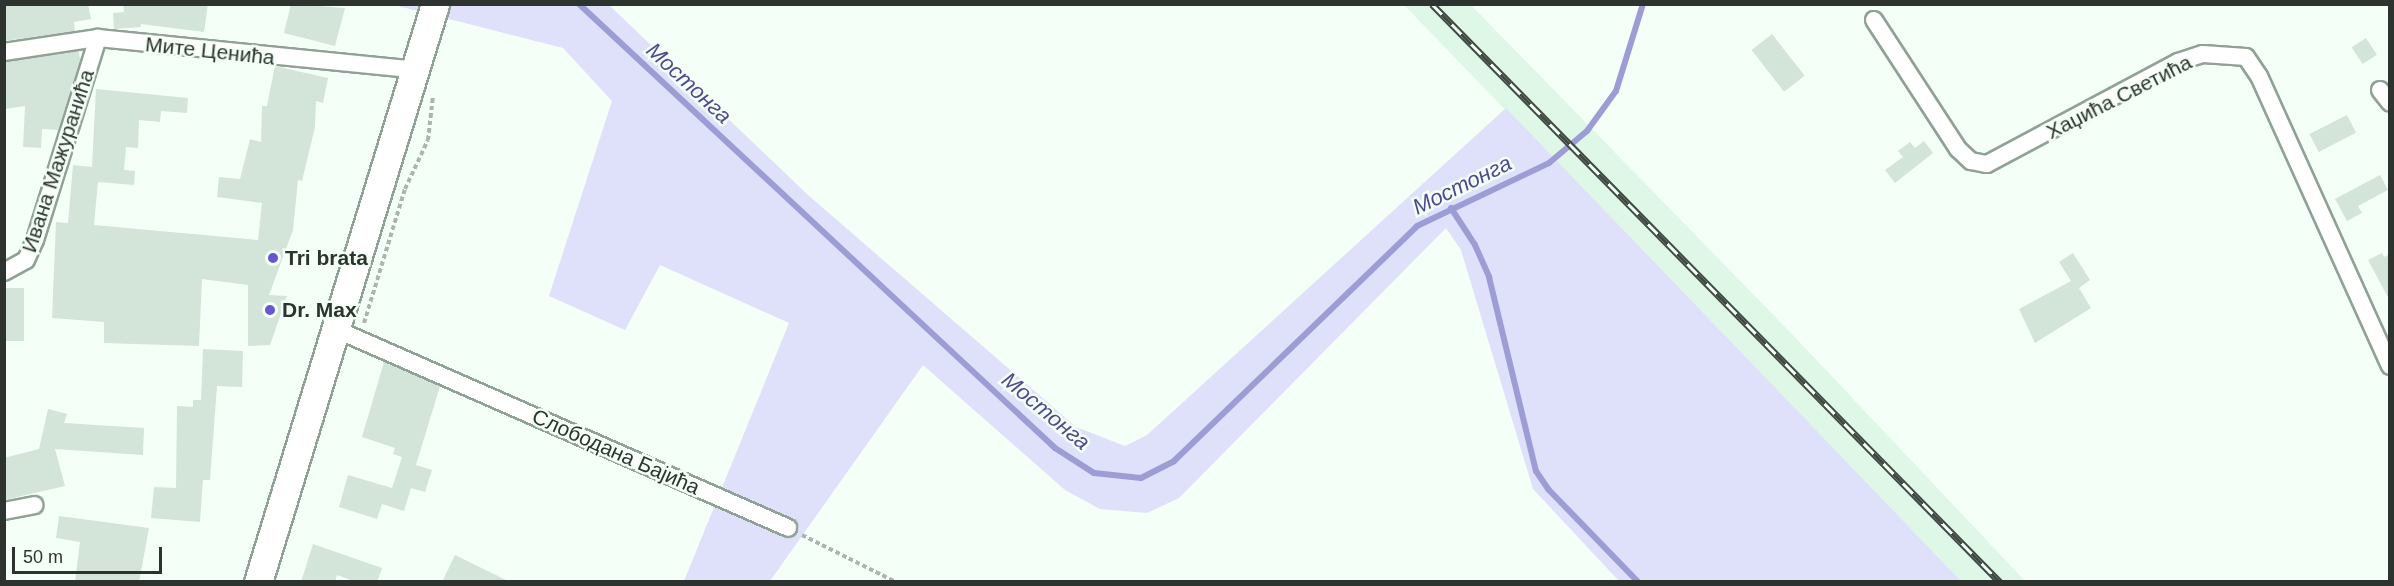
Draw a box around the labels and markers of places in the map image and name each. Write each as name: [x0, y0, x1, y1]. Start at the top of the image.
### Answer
place label: Tri brata: [285, 245, 368, 271]
marker: Tri brata: [266, 251, 280, 265]
place label: Dr. Max: [282, 297, 357, 323]
marker: Dr. Max: [263, 303, 277, 317]

